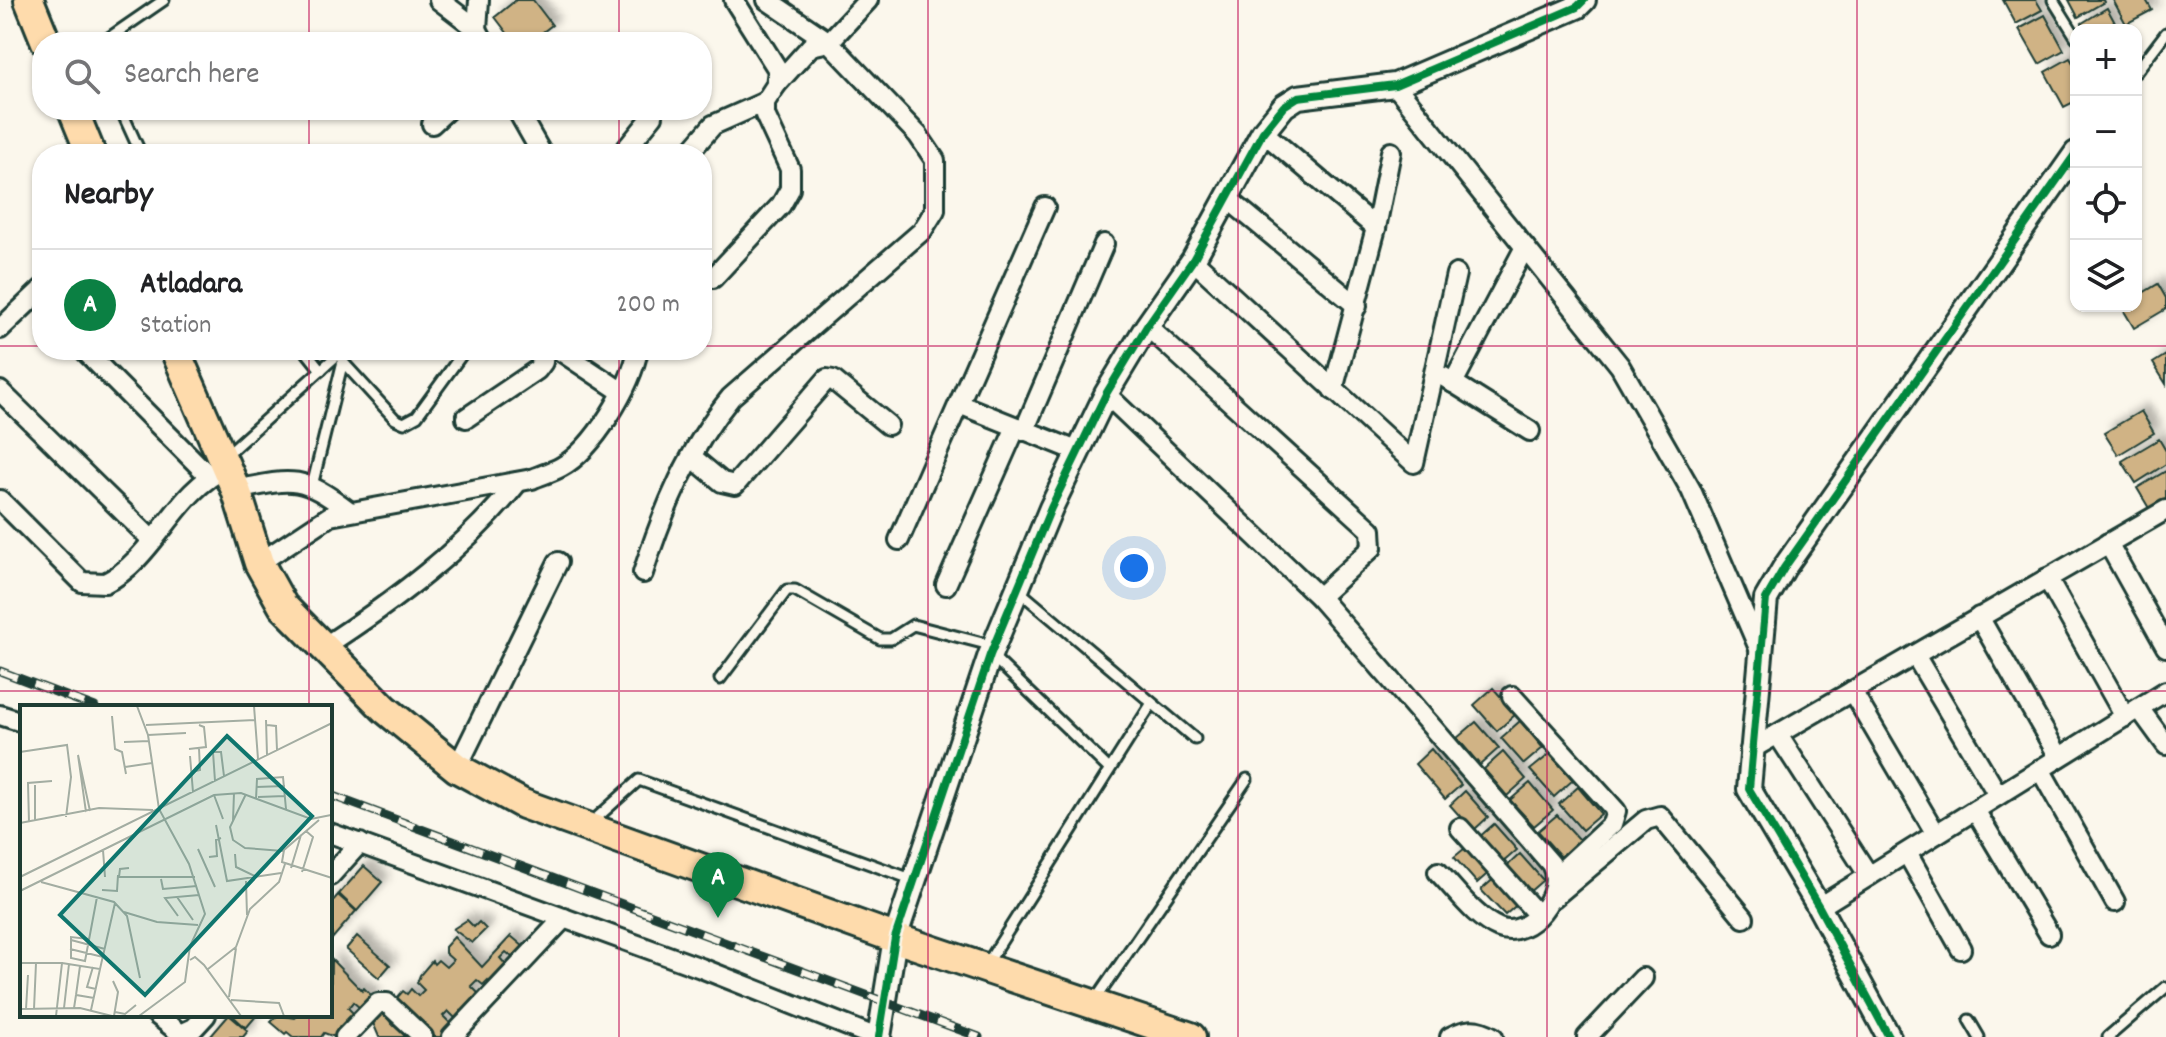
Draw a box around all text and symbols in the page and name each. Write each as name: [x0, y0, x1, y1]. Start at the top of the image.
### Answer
map controls: [2070, 24, 2142, 312]
button: +: [2070, 24, 2142, 96]
search box: [32, 32, 712, 120]
icon: search: [60, 54, 104, 98]
text: Search here: [124, 55, 260, 98]
button: −: [2070, 96, 2142, 168]
button: locate: [2070, 168, 2142, 240]
text: Nearby: [64, 172, 153, 221]
button: layers: [2070, 240, 2142, 312]
text: Atladara: [140, 265, 242, 308]
text: A: [83, 287, 97, 324]
text: 200 m: [616, 287, 680, 324]
text: Station: [140, 308, 211, 345]
your location: [1114, 548, 1154, 588]
inset map: [20, 705, 332, 1017]
pin: A: [692, 852, 744, 918]

